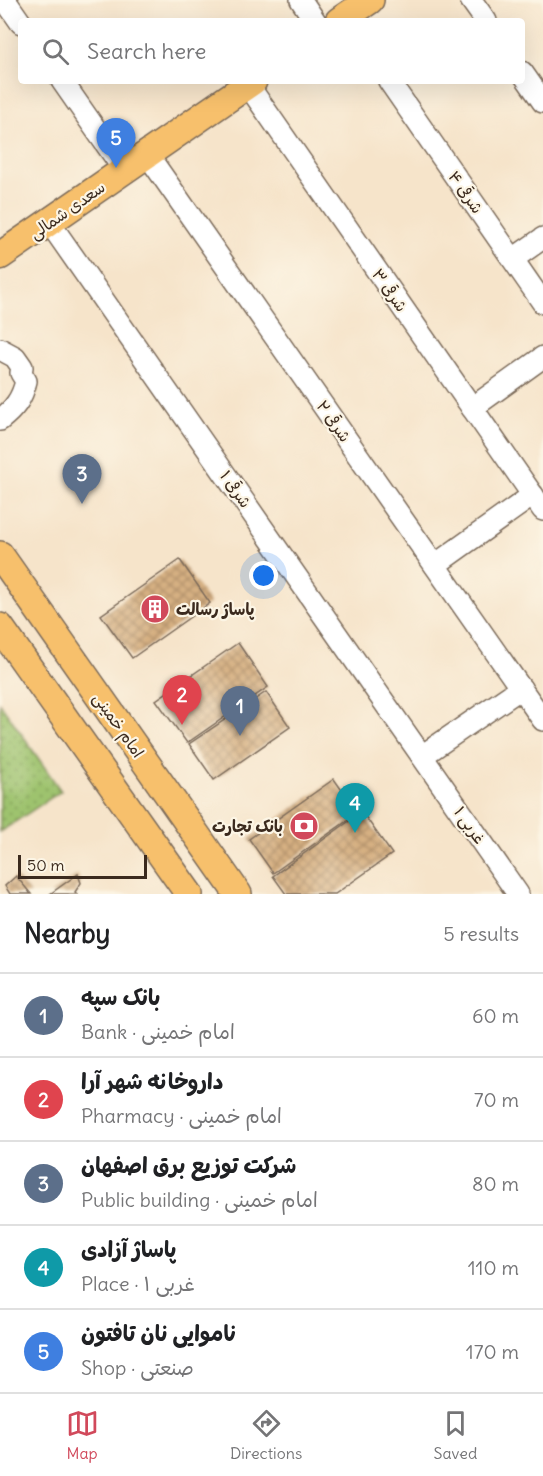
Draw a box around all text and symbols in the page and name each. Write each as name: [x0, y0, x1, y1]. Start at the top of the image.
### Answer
search box: [18, 18, 525, 84]
icon: search: [39, 35, 72, 68]
text: Search here: [87, 37, 206, 65]
pin: 5: [96, 118, 136, 168]
street label: ۴ شرقی: [444, 167, 488, 217]
street label: سعدی شمالی: [25, 177, 109, 244]
street label: ۳ شرقی: [368, 264, 412, 316]
street label: ۲ شرقی: [313, 396, 355, 446]
pin: 3: [62, 454, 101, 504]
street label: ۱ شرقی: [216, 466, 256, 512]
your location: [249, 561, 278, 590]
building icon: پاساژ رسالت: [139, 593, 171, 625]
place label: پاساژ رسالت: [176, 599, 255, 620]
pin: 2: [162, 676, 201, 725]
pin: 1: [220, 686, 260, 736]
street label: امام خمینی: [87, 689, 149, 763]
pin: 4: [336, 784, 374, 833]
street label: ۱ غربی: [449, 802, 490, 848]
bank icon: بانک تجارت: [288, 810, 320, 842]
place label: بانک تجارت: [212, 816, 283, 836]
scale bar: [18, 852, 147, 880]
text: 50 m: [27, 855, 65, 875]
text: Nearby: [24, 917, 110, 950]
text: 5 results: [443, 921, 519, 946]
text: بانک سپه: [81, 983, 160, 1011]
text: 1: [40, 1003, 47, 1028]
text: 60 m: [472, 1003, 519, 1028]
text: Bank · امام خمینی: [81, 1019, 235, 1044]
text: داروخانه شهر آرا: [81, 1067, 223, 1095]
text: 2: [38, 1087, 49, 1112]
text: 70 m: [474, 1087, 519, 1112]
text: Pharmacy · امام خمینی: [81, 1103, 282, 1128]
text: شرکت توزیع برق اصفهان: [81, 1151, 296, 1179]
text: 3: [38, 1171, 49, 1196]
text: 80 m: [472, 1171, 519, 1196]
text: Public building · امام خمینی: [81, 1187, 318, 1212]
text: پاساژ آزادی: [81, 1235, 176, 1263]
text: 4: [38, 1255, 49, 1280]
text: 110 m: [468, 1255, 519, 1280]
text: Place · ۱ غربی: [81, 1271, 195, 1296]
text: ناموایی نان تافتون: [81, 1319, 238, 1347]
text: 5: [38, 1339, 49, 1364]
text: 170 m: [466, 1339, 519, 1364]
text: Shop · صنعتی: [81, 1355, 194, 1380]
tab: Map: [66, 1407, 99, 1463]
tab: Directions: [230, 1407, 302, 1463]
tab: Saved: [434, 1407, 477, 1463]

